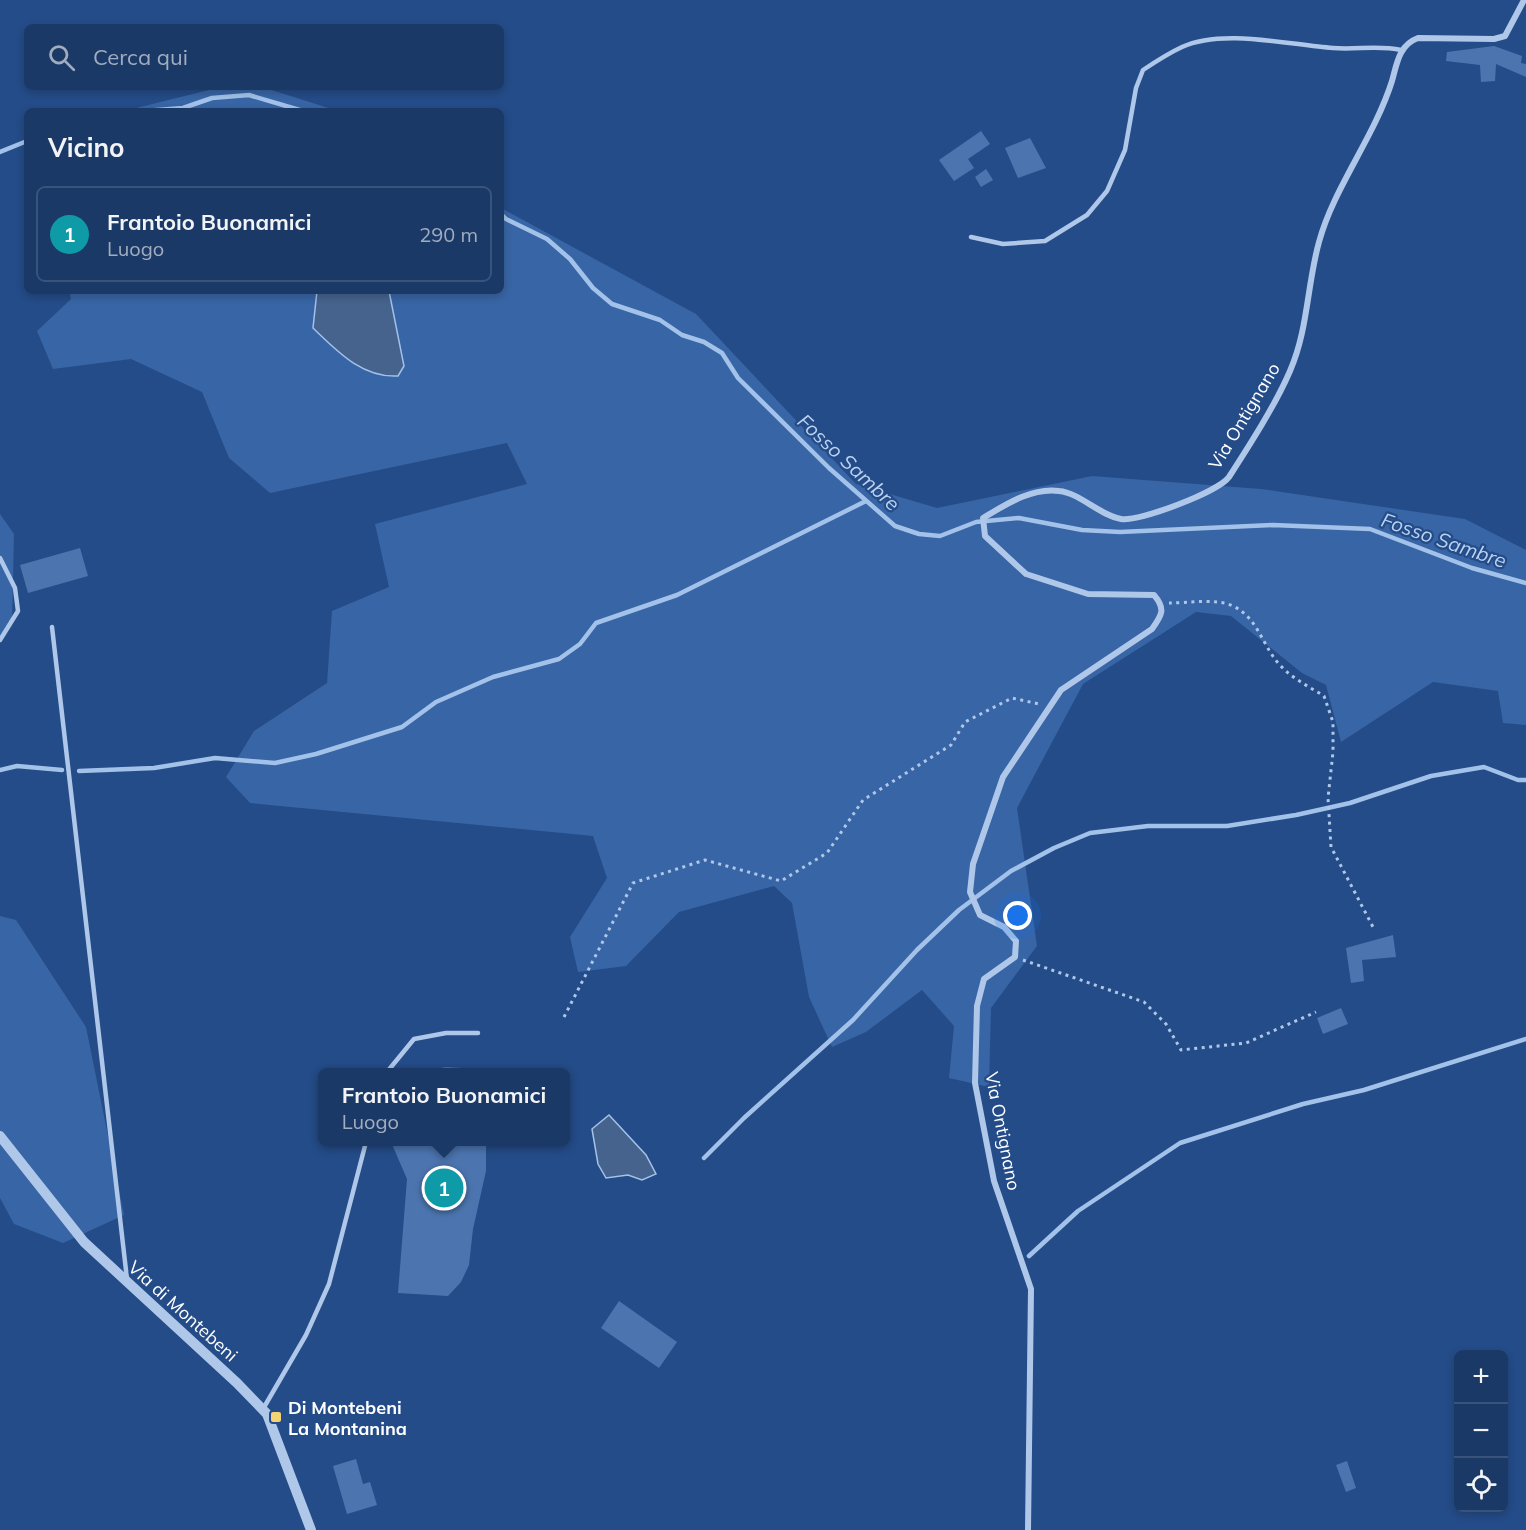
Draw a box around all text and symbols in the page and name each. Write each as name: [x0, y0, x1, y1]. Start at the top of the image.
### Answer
search box: [24, 24, 504, 90]
icon: search: [45, 41, 78, 74]
text: Cerca qui: [93, 43, 188, 71]
text: Vicino: [48, 131, 125, 164]
text: Frantoio Buonamici: [107, 208, 311, 236]
text: 1: [64, 222, 76, 247]
text: 290 m: [419, 222, 478, 247]
text: Luogo: [107, 236, 164, 261]
street label: Via Ontignano: [1203, 358, 1285, 474]
water label: Fosso Sambre: [793, 408, 905, 516]
water label: Fosso Sambre: [1378, 507, 1510, 573]
your location: [1003, 901, 1032, 930]
popup: [318, 1068, 570, 1146]
street label: Via Ontignano: [980, 1070, 1026, 1192]
text: Frantoio Buonamici: [342, 1081, 546, 1109]
text: Luogo: [342, 1109, 399, 1134]
pin: 1: [424, 1166, 464, 1210]
street label: Via di Montebeni: [123, 1256, 243, 1366]
map controls: [1454, 1350, 1508, 1512]
button: +: [1454, 1350, 1508, 1404]
place label: Di Montebeni La Montanina: [288, 1396, 407, 1440]
button: −: [1454, 1404, 1508, 1458]
marker: Di Montebeni La Montanina: [269, 1410, 283, 1424]
button: locate: [1454, 1458, 1508, 1512]

